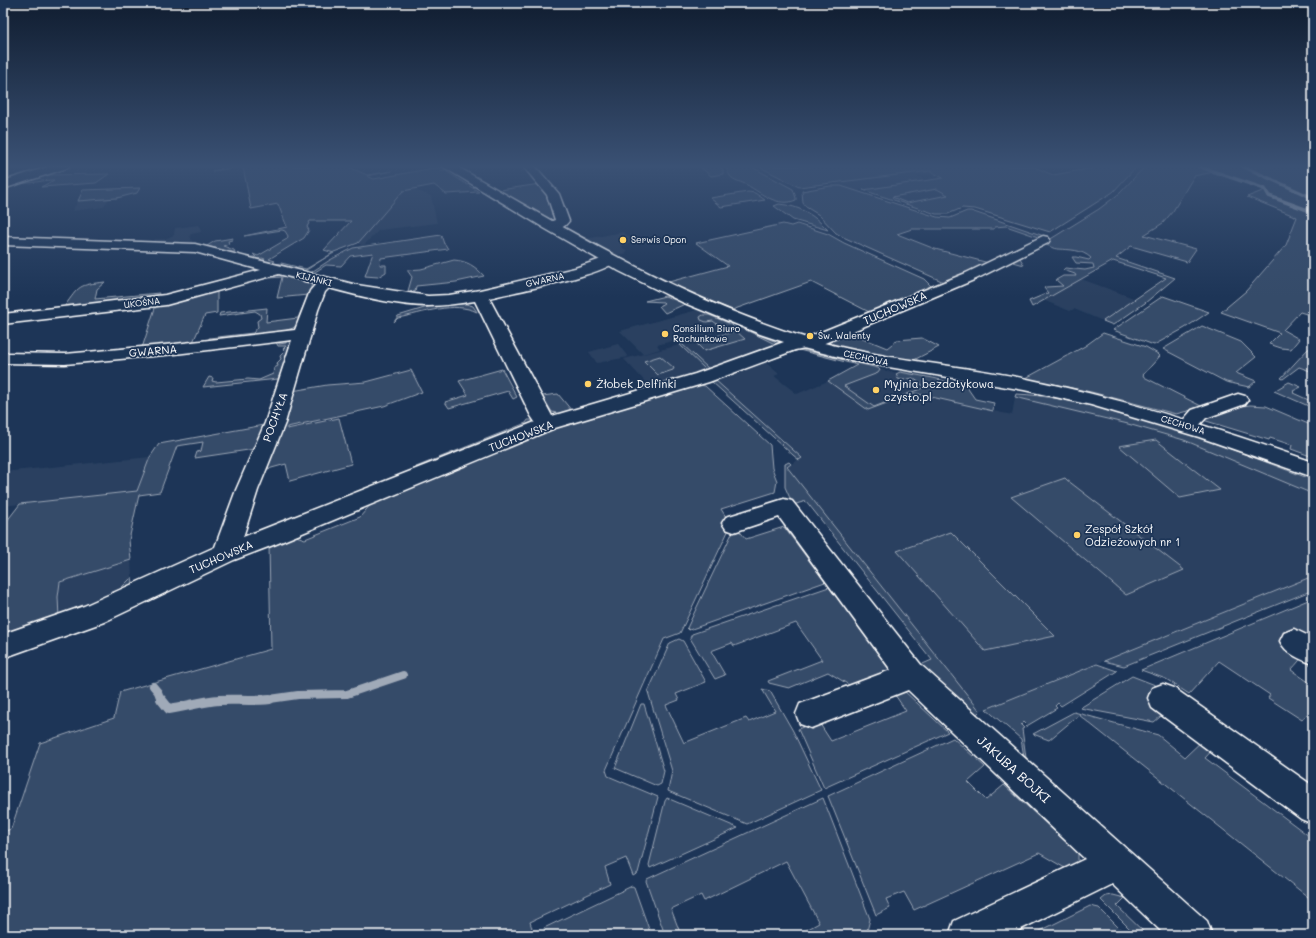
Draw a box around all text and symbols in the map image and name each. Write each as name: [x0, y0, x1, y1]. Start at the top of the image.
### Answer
place label: Serwis Opon: [631, 234, 686, 245]
marker: Serwis Opon: [618, 235, 628, 245]
street label: KIJANKI: [295, 269, 333, 288]
street label: GWARNA: [524, 270, 565, 289]
street label: TUCHOWSKA: [861, 287, 929, 328]
street label: UKOŚNA: [123, 295, 161, 310]
place label: Consilium Biuro Rachunkowe: [673, 323, 741, 344]
marker: Consilium Biuro Rachunkowe: [660, 329, 670, 339]
place label: Św. Walenty: [818, 330, 871, 341]
marker: Św. Walenty: [805, 331, 815, 341]
street label: GWARNA: [128, 341, 178, 360]
street label: CECHOWA: [843, 347, 890, 368]
place label: Żłobek Delfinki: [596, 376, 677, 391]
place label: Myjnia bezdotykowa czysto.pl: [884, 376, 994, 404]
marker: Żłobek Delfinki: [583, 379, 593, 389]
marker: Myjnia bezdotykowa czysto.pl: [871, 385, 881, 395]
street label: POCHYŁA: [259, 390, 290, 444]
street label: CECHOWA: [1160, 413, 1207, 436]
street label: TUCHOWSKA: [486, 416, 555, 455]
place label: Zespół Szkół Odzieżowych nr 1: [1085, 521, 1180, 549]
marker: Zespół Szkół Odzieżowych nr 1: [1072, 530, 1082, 540]
street label: TUCHOWSKA: [187, 536, 255, 577]
street label: JAKUBA BOJKI: [974, 731, 1055, 806]

